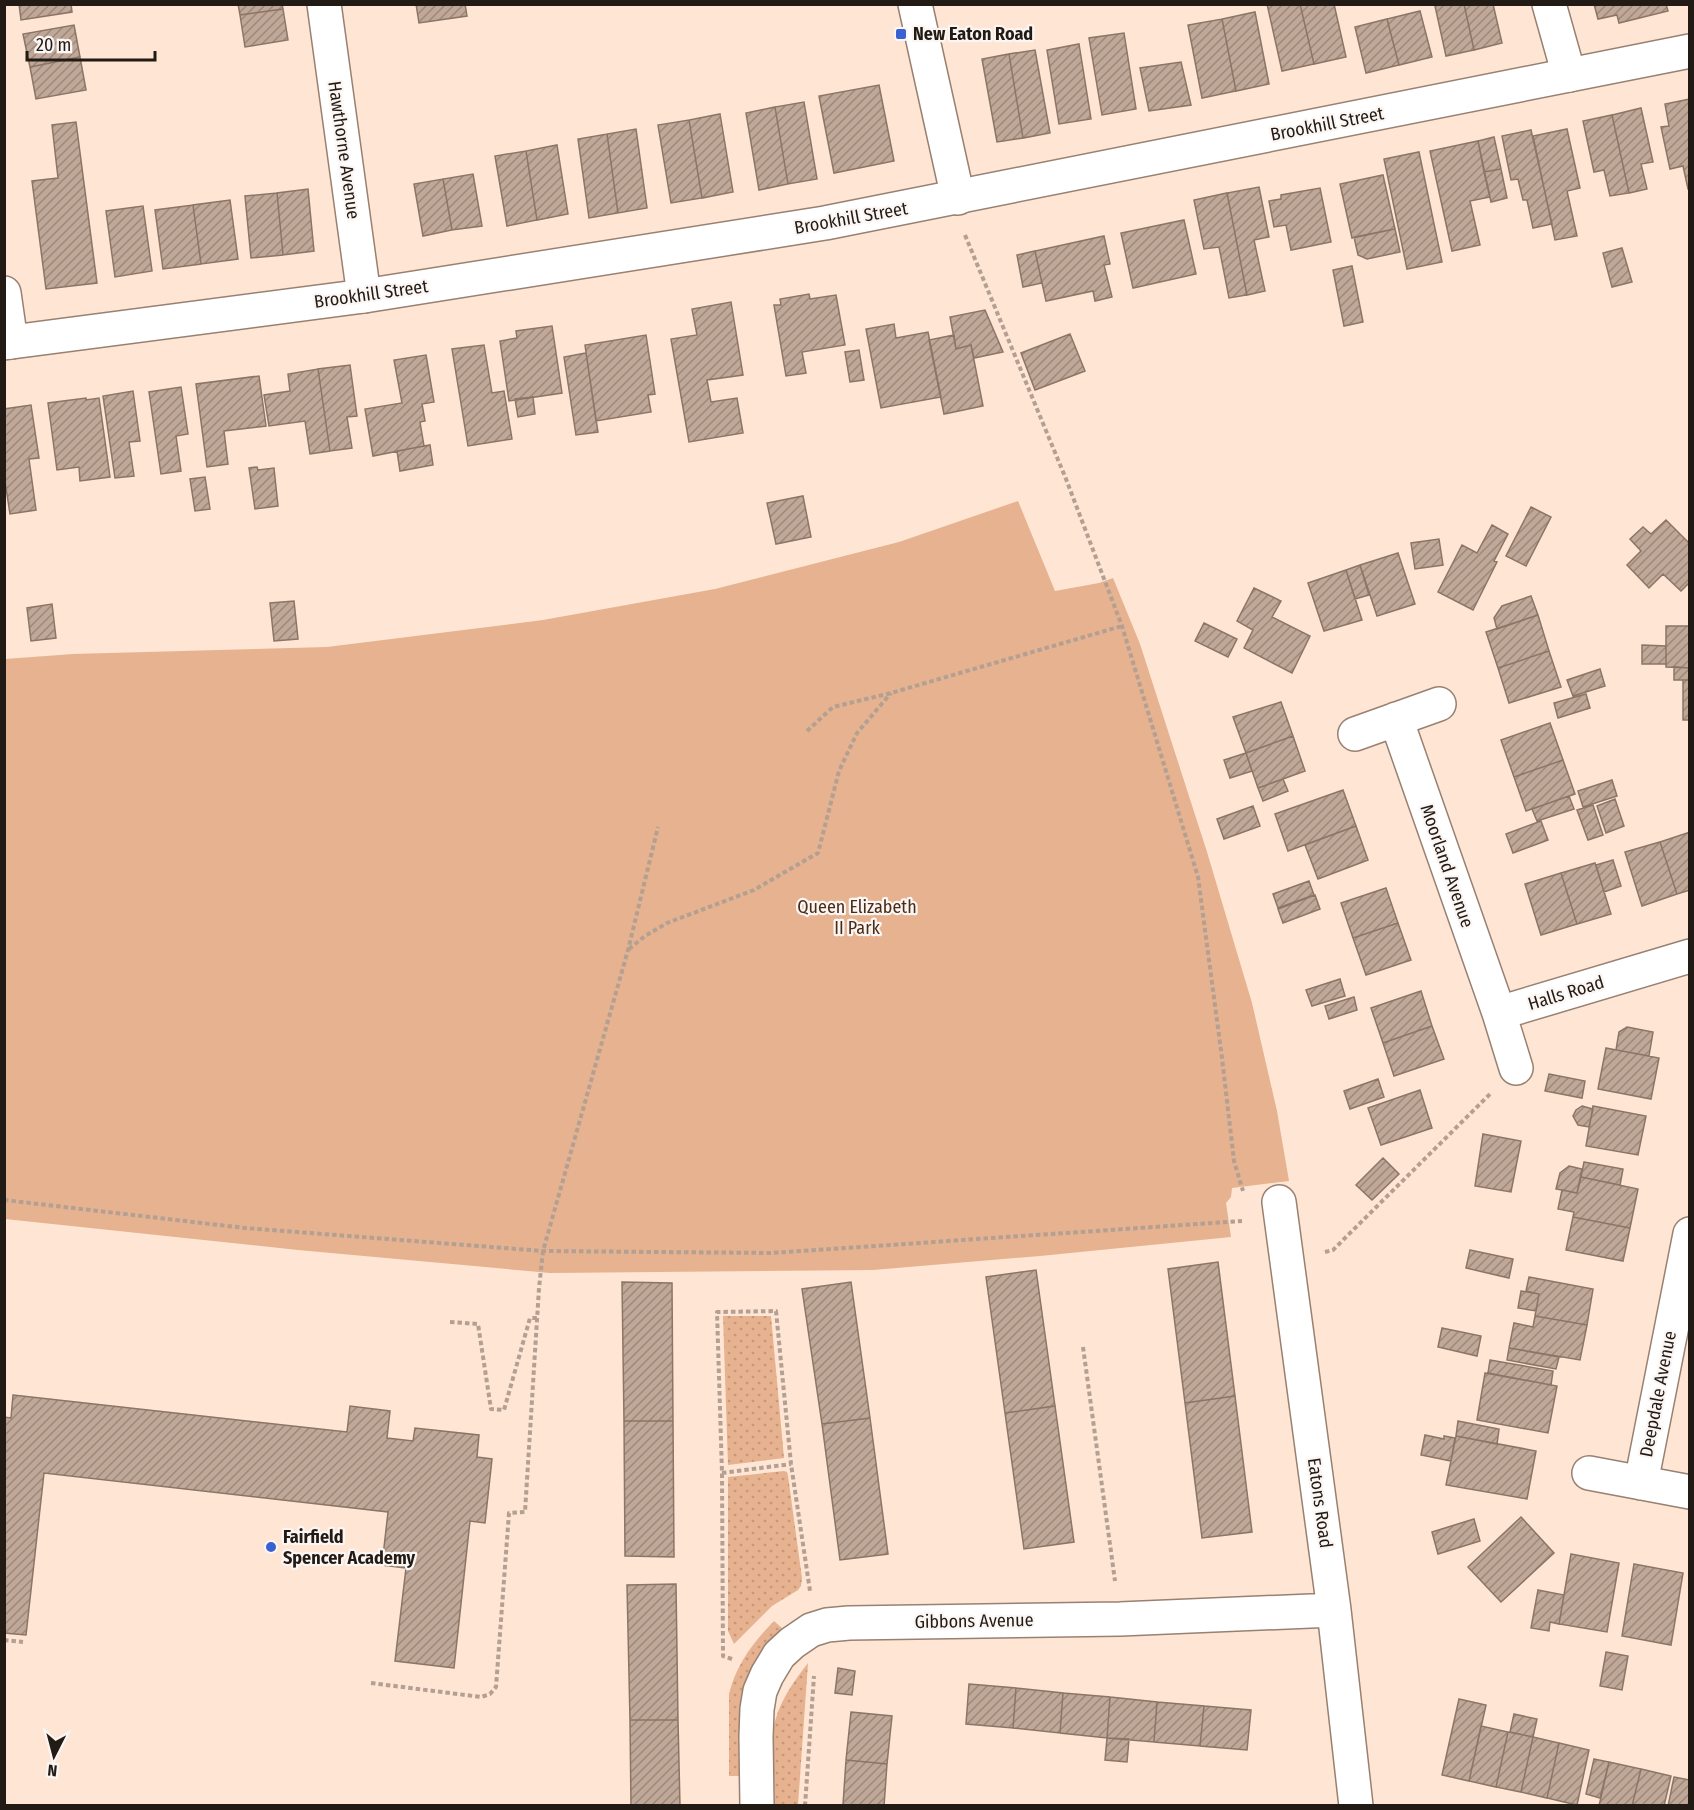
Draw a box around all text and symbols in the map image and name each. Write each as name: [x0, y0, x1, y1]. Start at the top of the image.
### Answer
place label: New Eaton Road: [913, 23, 1033, 45]
scale bar: [27, 24, 154, 62]
marker: New Eaton Road: [894, 27, 908, 41]
text: 20 m: [36, 34, 71, 56]
street label: Hawthorne Avenue: [323, 80, 365, 221]
street label: Brookhill Street: [1268, 102, 1386, 146]
street label: Brookhill Street: [792, 197, 910, 239]
street label: Brookhill Street: [313, 275, 430, 313]
street label: Moorland Avenue: [1416, 801, 1478, 931]
park label: Queen Elizabeth II Park: [797, 896, 917, 939]
street label: Halls Road: [1525, 971, 1607, 1015]
street label: Deepdale Avenue: [1635, 1329, 1681, 1459]
street label: Eatons Road: [1303, 1456, 1337, 1550]
place label: Fairfield Spencer Academy: [283, 1526, 416, 1569]
marker: Fairfield Spencer Academy: [264, 1540, 278, 1554]
street label: Gibbons Avenue: [914, 1609, 1034, 1633]
north arrow: [24, 1726, 84, 1786]
text: N: [47, 1760, 58, 1780]

